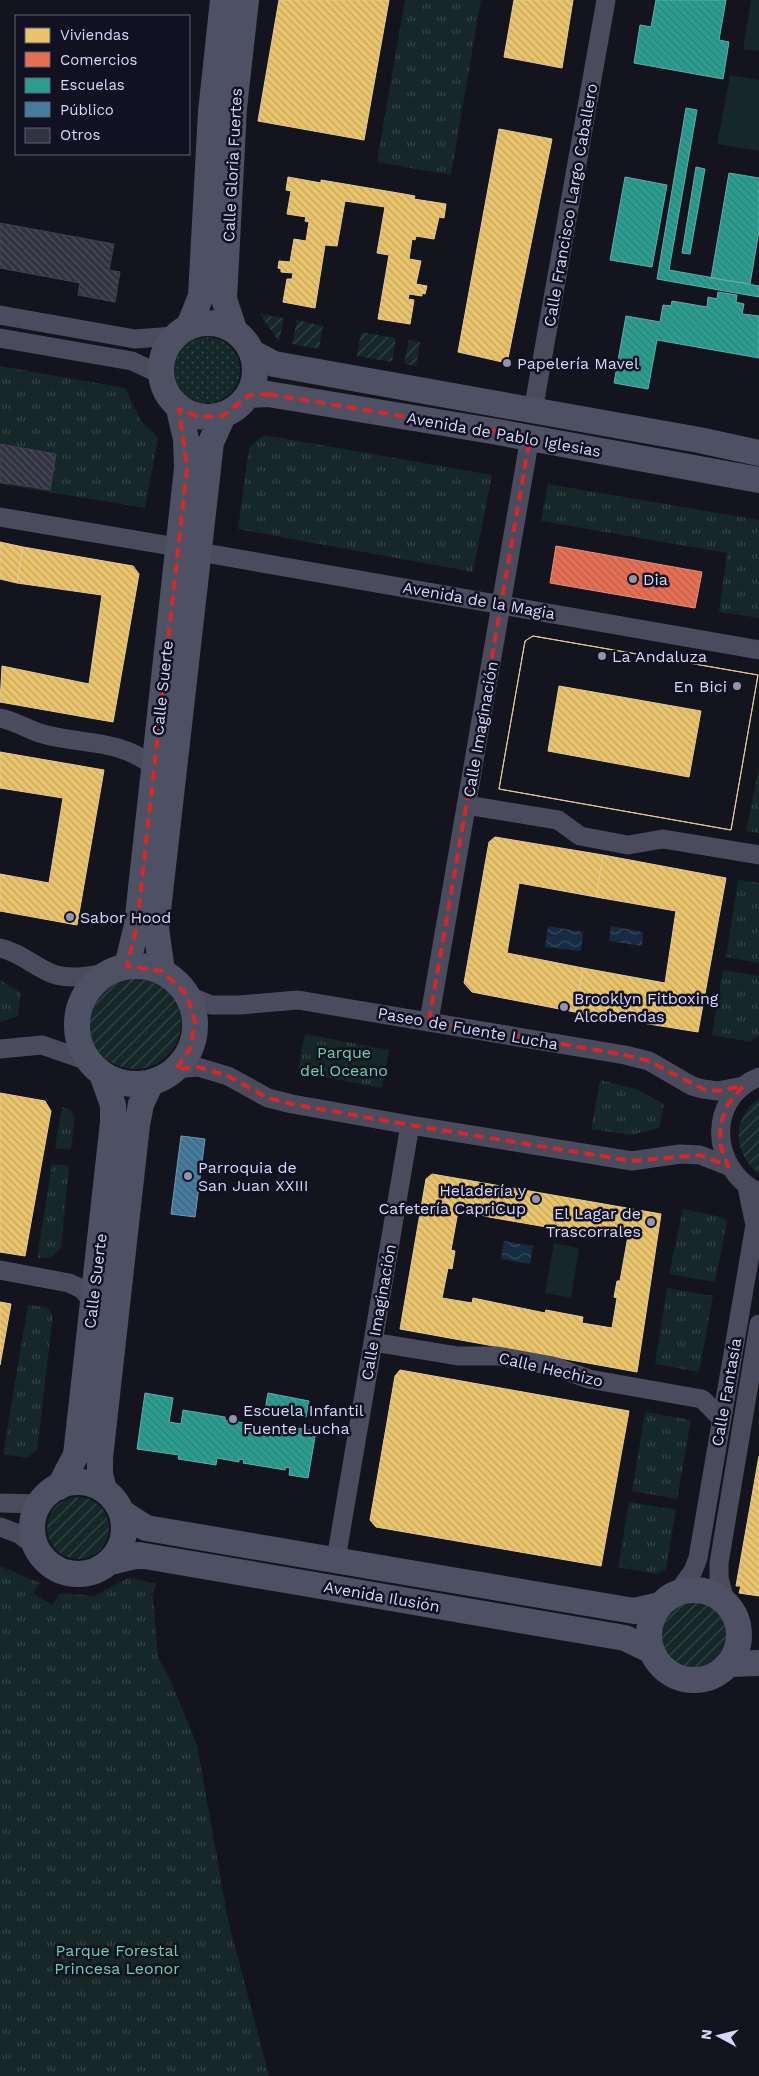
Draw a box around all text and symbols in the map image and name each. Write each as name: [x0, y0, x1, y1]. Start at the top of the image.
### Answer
legend: [15, 15, 190, 155]
text: Viviendas: [60, 26, 129, 44]
text: Comercios: [60, 51, 138, 69]
text: Escuelas: [60, 76, 125, 94]
street label: Calle Francisco Largo Caballero: [540, 82, 601, 328]
street label: Calle Gloria Fuertes: [219, 88, 246, 242]
text: Público: [60, 101, 114, 119]
text: Otros: [60, 126, 100, 144]
place label: Papelería Mavel: [517, 354, 639, 373]
marker: Papelería Mavel: [501, 357, 513, 369]
street label: Avenida de Pablo Iglesias: [405, 408, 602, 461]
place label: Dia: [643, 570, 668, 589]
marker: Dia: [627, 573, 639, 585]
street label: Avenida de la Magia: [401, 578, 556, 623]
street label: Calle Suerte: [148, 639, 177, 737]
place label: La Andaluza: [612, 647, 707, 666]
marker: La Andaluza: [596, 650, 608, 662]
street label: Calle Imaginación: [459, 660, 502, 799]
place label: En Bici: [674, 677, 727, 696]
marker: En Bici: [731, 680, 743, 692]
place label: Sabor Hood: [80, 908, 171, 927]
marker: Sabor Hood: [64, 911, 76, 923]
place label: Brooklyn Fitboxing Alcobendas: [574, 989, 719, 1026]
marker: Brooklyn Fitboxing Alcobendas: [558, 1001, 570, 1013]
street label: Paseo de Fuente Lucha: [376, 1003, 560, 1054]
park label: Parque del Oceano: [300, 1043, 388, 1080]
place label: Parroquia de San Juan XXIII: [198, 1158, 309, 1195]
marker: Parroquia de San Juan XXIII: [182, 1170, 194, 1182]
place label: Heladería y Cafetería CapriCup: [378, 1181, 527, 1218]
marker: Heladería y Cafetería CapriCup: [530, 1193, 542, 1205]
place label: El Lagar de Trascorrales: [546, 1204, 641, 1241]
marker: El Lagar de Trascorrales: [645, 1216, 657, 1228]
street label: Calle Suerte: [80, 1232, 111, 1330]
street label: Calle Imaginación: [357, 1243, 400, 1382]
street label: Calle Fantasía: [708, 1336, 745, 1448]
street label: Calle Hechizo: [497, 1348, 605, 1391]
place label: Escuela Infantil Fuente Lucha: [243, 1401, 364, 1438]
marker: Escuela Infantil Fuente Lucha: [227, 1413, 239, 1425]
street label: Avenida Ilusión: [322, 1577, 441, 1616]
park label: Parque Forestal Princesa Leonor: [54, 1941, 180, 1978]
north arrow: [694, 2011, 744, 2061]
text: N: [698, 2028, 715, 2041]

